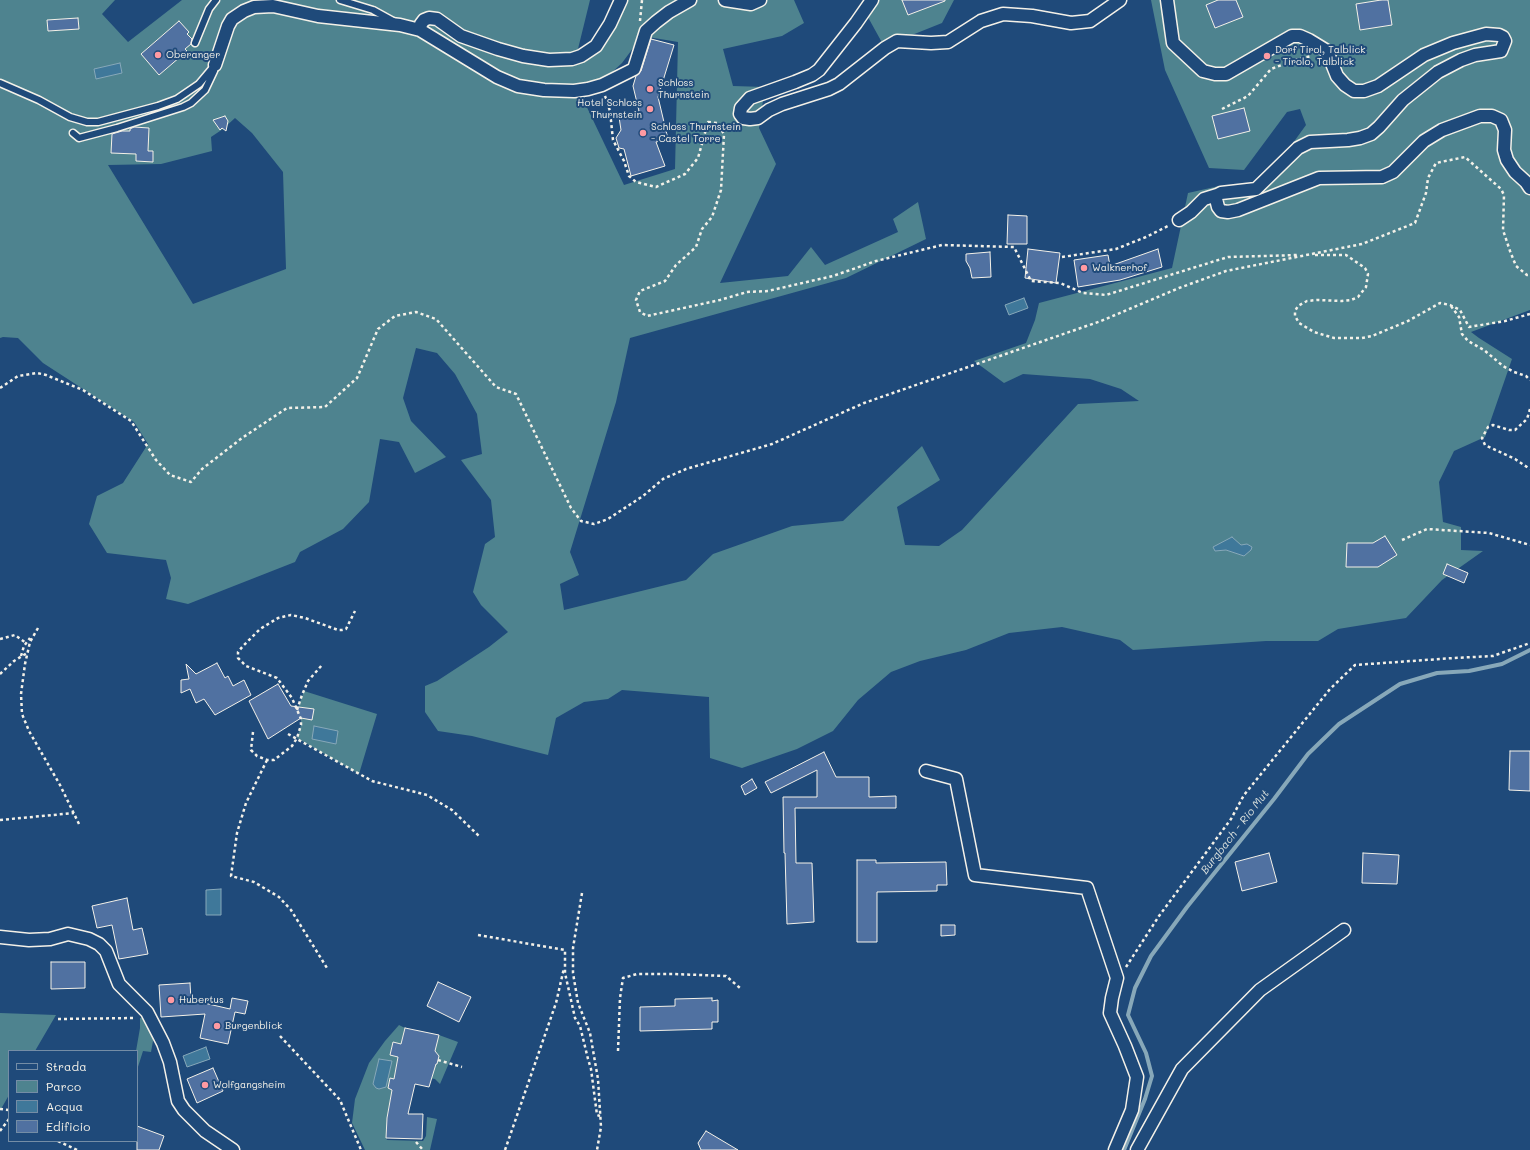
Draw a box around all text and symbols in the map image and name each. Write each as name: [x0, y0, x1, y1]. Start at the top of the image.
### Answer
place label: Dorf Tirol, Talblick - Tirolo, Talblick: [1275, 44, 1366, 68]
place label: Oberanger: [166, 49, 220, 61]
marker: Oberanger: [153, 50, 163, 60]
marker: Dorf Tirol, Talblick - Tirolo, Talblick: [1262, 51, 1272, 61]
place label: Schloss Thurnstein: [658, 77, 709, 100]
marker: Schloss Thurnstein: [645, 84, 655, 94]
place label: Hotel Schloss Thurnstein: [577, 97, 642, 120]
marker: Hotel Schloss Thurnstein: [645, 104, 655, 114]
place label: Schloss Thurnstein - Castel Torre: [651, 121, 741, 144]
marker: Schloss Thurnstein - Castel Torre: [638, 128, 648, 138]
place label: Walknerhof: [1092, 262, 1147, 274]
marker: Walknerhof: [1079, 263, 1089, 273]
water label: Burgbach - Rio Mut: [1198, 787, 1272, 877]
place label: Hubertus: [179, 994, 224, 1006]
marker: Hubertus: [166, 995, 176, 1005]
place label: Burgenblick: [225, 1020, 282, 1032]
marker: Burgenblick: [212, 1021, 222, 1031]
legend: [8, 1050, 138, 1142]
text: Strada: [46, 1058, 87, 1074]
text: Parco: [46, 1078, 81, 1094]
place label: Wolfgangsheim: [213, 1079, 285, 1091]
marker: Wolfgangsheim: [200, 1080, 210, 1090]
text: Acqua: [46, 1098, 83, 1114]
text: Edificio: [46, 1118, 90, 1134]

